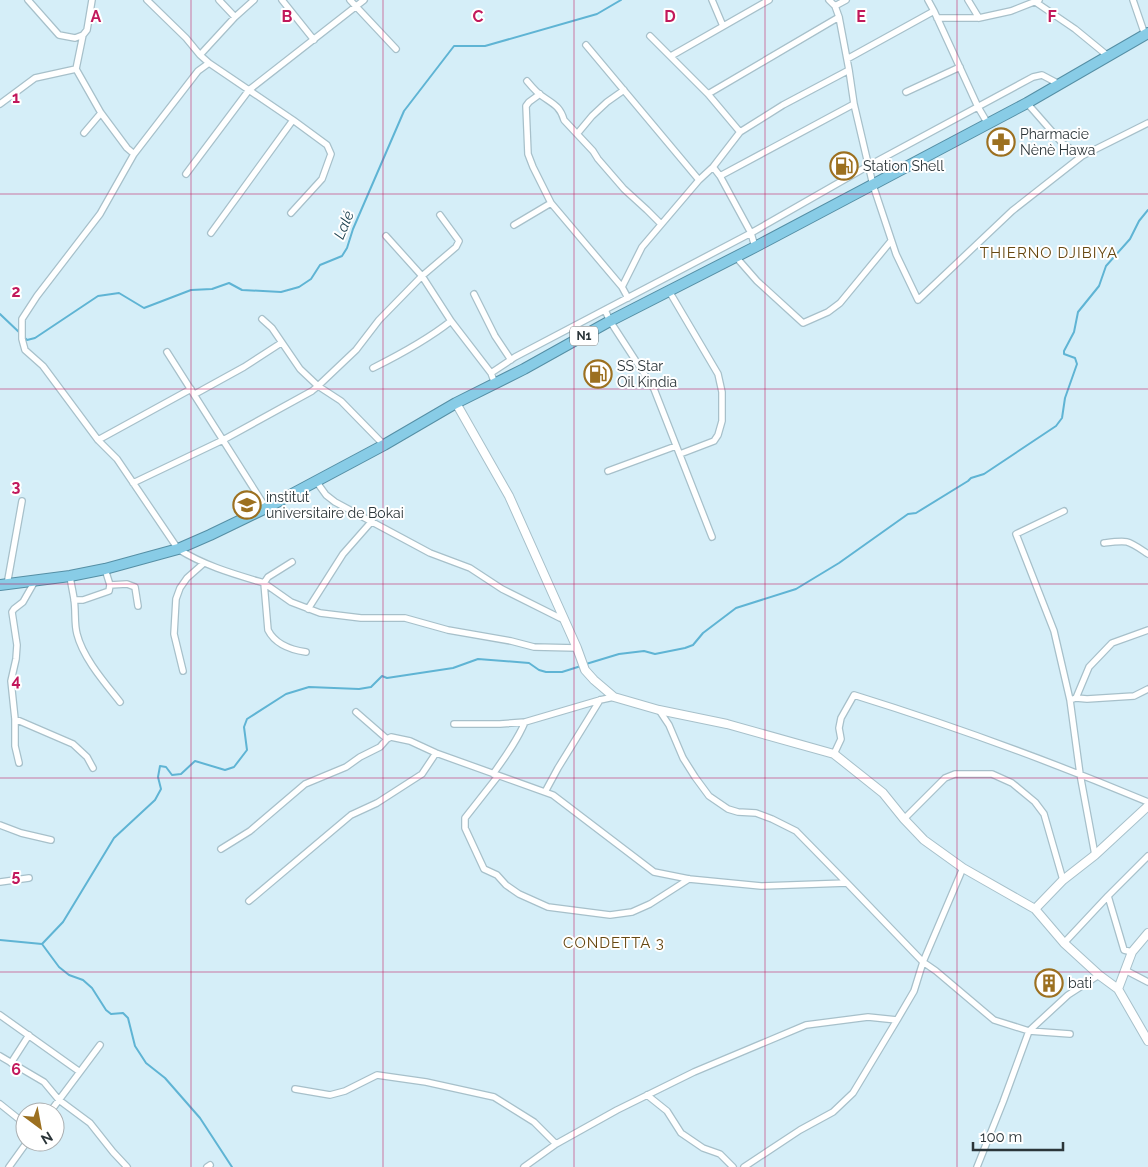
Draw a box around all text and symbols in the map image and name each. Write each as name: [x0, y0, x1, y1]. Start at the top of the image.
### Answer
text: A: [91, 7, 102, 26]
text: B: [282, 7, 293, 26]
text: C: [473, 7, 484, 26]
text: D: [664, 7, 676, 26]
text: E: [856, 7, 866, 26]
text: F: [1047, 7, 1057, 26]
text: 1: [12, 88, 20, 107]
place label: Pharmacie Nènè Hawa: [1020, 126, 1095, 158]
pharmacy icon: Pharmacie Nènè Hawa: [986, 127, 1016, 157]
fuel station icon: Station Shell: [829, 151, 859, 181]
place label: Station Shell: [863, 158, 944, 174]
water label: Lalé: [330, 208, 358, 242]
district label: THIERNO DJIBIYA: [980, 244, 1118, 262]
text: 2: [11, 282, 21, 301]
road number: N1: [570, 326, 598, 346]
place label: SS Star Oil Kindia: [617, 358, 677, 390]
fuel station icon: SS Star Oil Kindia: [583, 359, 613, 389]
text: 3: [12, 477, 21, 496]
place label: institut universitaire de Bokai: [266, 489, 404, 521]
school or university icon: institut universitaire de Bokai: [232, 490, 262, 520]
text: 4: [11, 671, 21, 690]
text: 5: [12, 866, 21, 885]
district label: СONDETTA 3: [563, 934, 665, 952]
building icon: bati: [1034, 968, 1064, 998]
place label: bati: [1068, 975, 1092, 991]
text: 6: [11, 1060, 21, 1079]
north arrow: [15, 1102, 65, 1152]
scale bar: [973, 1120, 1063, 1152]
text: N: [38, 1128, 56, 1148]
text: 100 m: [980, 1128, 1022, 1146]

